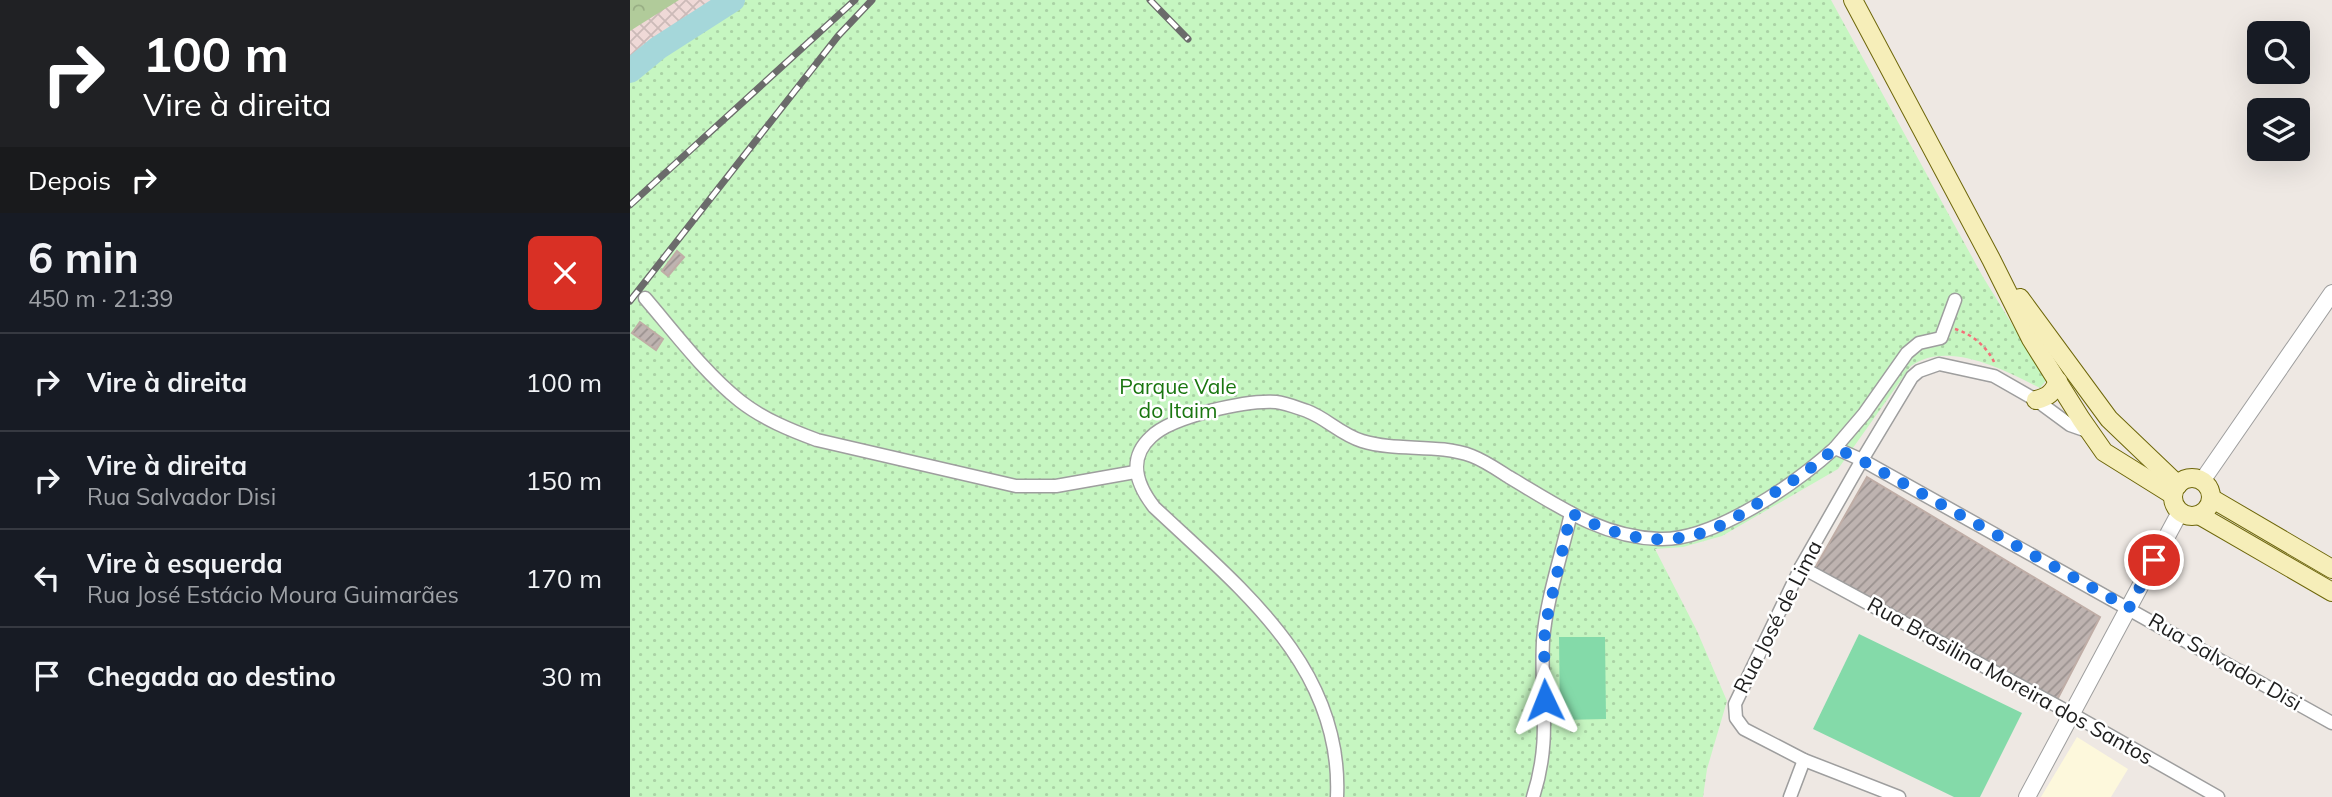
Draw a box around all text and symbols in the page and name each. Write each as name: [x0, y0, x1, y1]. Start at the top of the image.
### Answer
map controls: [2247, 21, 2310, 161]
button: search: [2247, 21, 2310, 84]
text: 100 m: [143, 23, 289, 84]
icon: right: [28, 28, 119, 119]
text: Vire à direita: [143, 84, 331, 124]
button: layers: [2247, 98, 2310, 161]
icon: right: [125, 161, 163, 199]
text: Depois: [28, 164, 111, 197]
text: 6 min: [28, 231, 139, 284]
button: close: [528, 236, 602, 310]
text: 450 m · 21:39: [28, 284, 173, 313]
icon: right: [28, 363, 66, 401]
text: Vire à direita: [87, 366, 247, 399]
text: 100 m: [526, 366, 602, 399]
park label: Parque Vale do Itaim: [1119, 373, 1237, 423]
text: Vire à direita: [87, 449, 247, 482]
icon: right: [28, 461, 66, 499]
text: 150 m: [526, 464, 602, 497]
text: Rua Salvador Disi: [87, 482, 276, 511]
pin: [2124, 530, 2184, 590]
street label: Rua José de Lima: [1727, 536, 1827, 697]
icon: arrive: [2135, 541, 2173, 579]
text: Vire à esquerda: [87, 547, 283, 580]
icon: left: [28, 559, 66, 597]
text: 170 m: [526, 562, 602, 595]
text: Rua José Estácio Moura Guimarães: [87, 580, 459, 609]
street label: Rua Brasilina Moreira dos Santos: [1863, 591, 2158, 770]
street label: Rua Salvador Disi: [2144, 607, 2307, 716]
icon: arrive: [28, 657, 66, 695]
text: Chegada ao destino: [87, 660, 336, 693]
text: 30 m: [541, 660, 602, 693]
position arrow: [1508, 663, 1582, 737]

